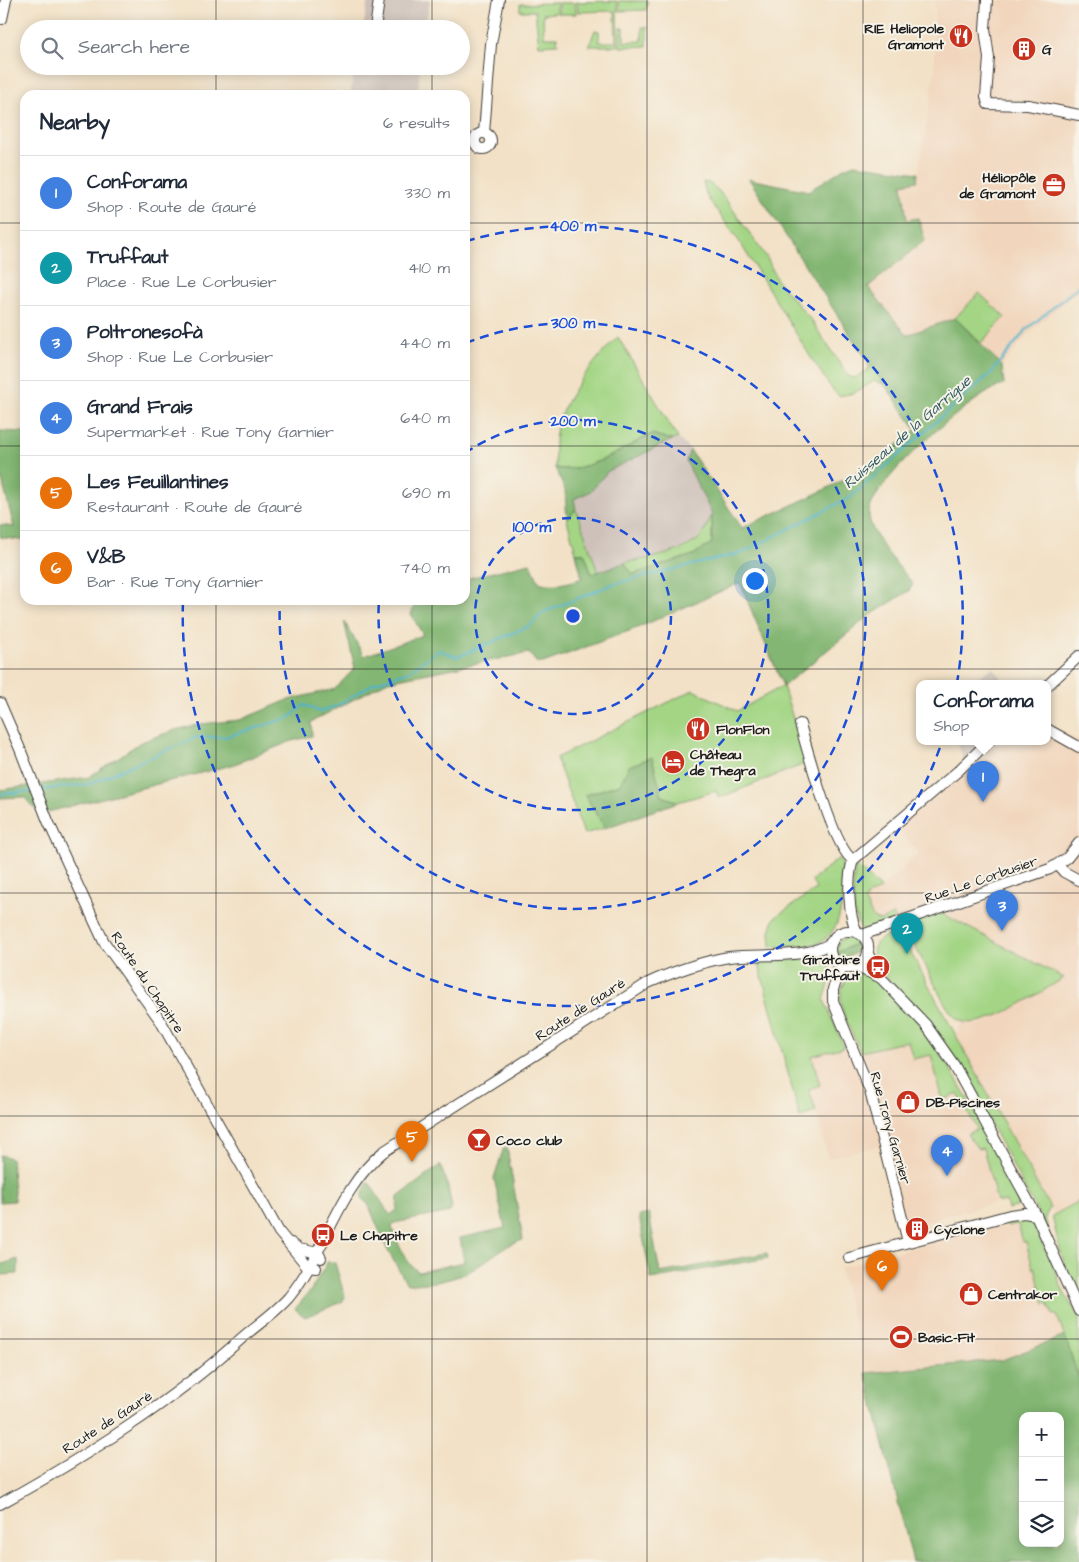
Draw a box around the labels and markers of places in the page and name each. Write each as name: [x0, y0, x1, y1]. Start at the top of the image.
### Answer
place label: RIE Heliopole Gramont: [864, 19, 944, 55]
restaurant icon: RIE Heliopole Gramont: [948, 23, 974, 49]
building icon: G: [1011, 36, 1037, 62]
place label: G: [1042, 40, 1052, 60]
place label: Héliopôle de Gramont: [959, 168, 1036, 204]
office icon: Héliopôle de Gramont: [1041, 172, 1067, 198]
centre of rings: [564, 607, 582, 625]
restaurant icon: FlonFlon: [685, 716, 711, 742]
place label: FlonFlon: [716, 720, 770, 740]
place label: Château de Thegra: [689, 745, 757, 782]
hotel icon: Château de Thegra: [660, 749, 686, 775]
pin: 1: [967, 761, 999, 802]
pin: 3: [986, 890, 1018, 931]
pin: 2: [891, 913, 923, 954]
place label: Giratoire Truffaut: [799, 950, 860, 986]
bus stop icon: Giratoire Truffaut: [865, 954, 891, 980]
shop icon: DB-Piscines: [895, 1089, 921, 1115]
place label: DB-Piscines: [926, 1093, 1000, 1113]
pin: 5: [396, 1121, 428, 1162]
bar icon: Coco club: [466, 1127, 492, 1153]
place label: Coco club: [496, 1131, 562, 1151]
pin: 4: [931, 1135, 963, 1176]
building icon: Cyclone: [904, 1216, 930, 1242]
place label: Cyclone: [934, 1220, 986, 1240]
bus stop icon: Le Chapitre: [310, 1222, 336, 1248]
place label: Le Chapitre: [340, 1226, 418, 1246]
pin: 6: [866, 1250, 898, 1291]
shop icon: Centrakor: [958, 1281, 984, 1307]
place label: Centrakor: [988, 1285, 1057, 1305]
sports icon: Basic-Fit: [888, 1324, 914, 1350]
place label: Basic-Fit: [918, 1328, 975, 1348]

